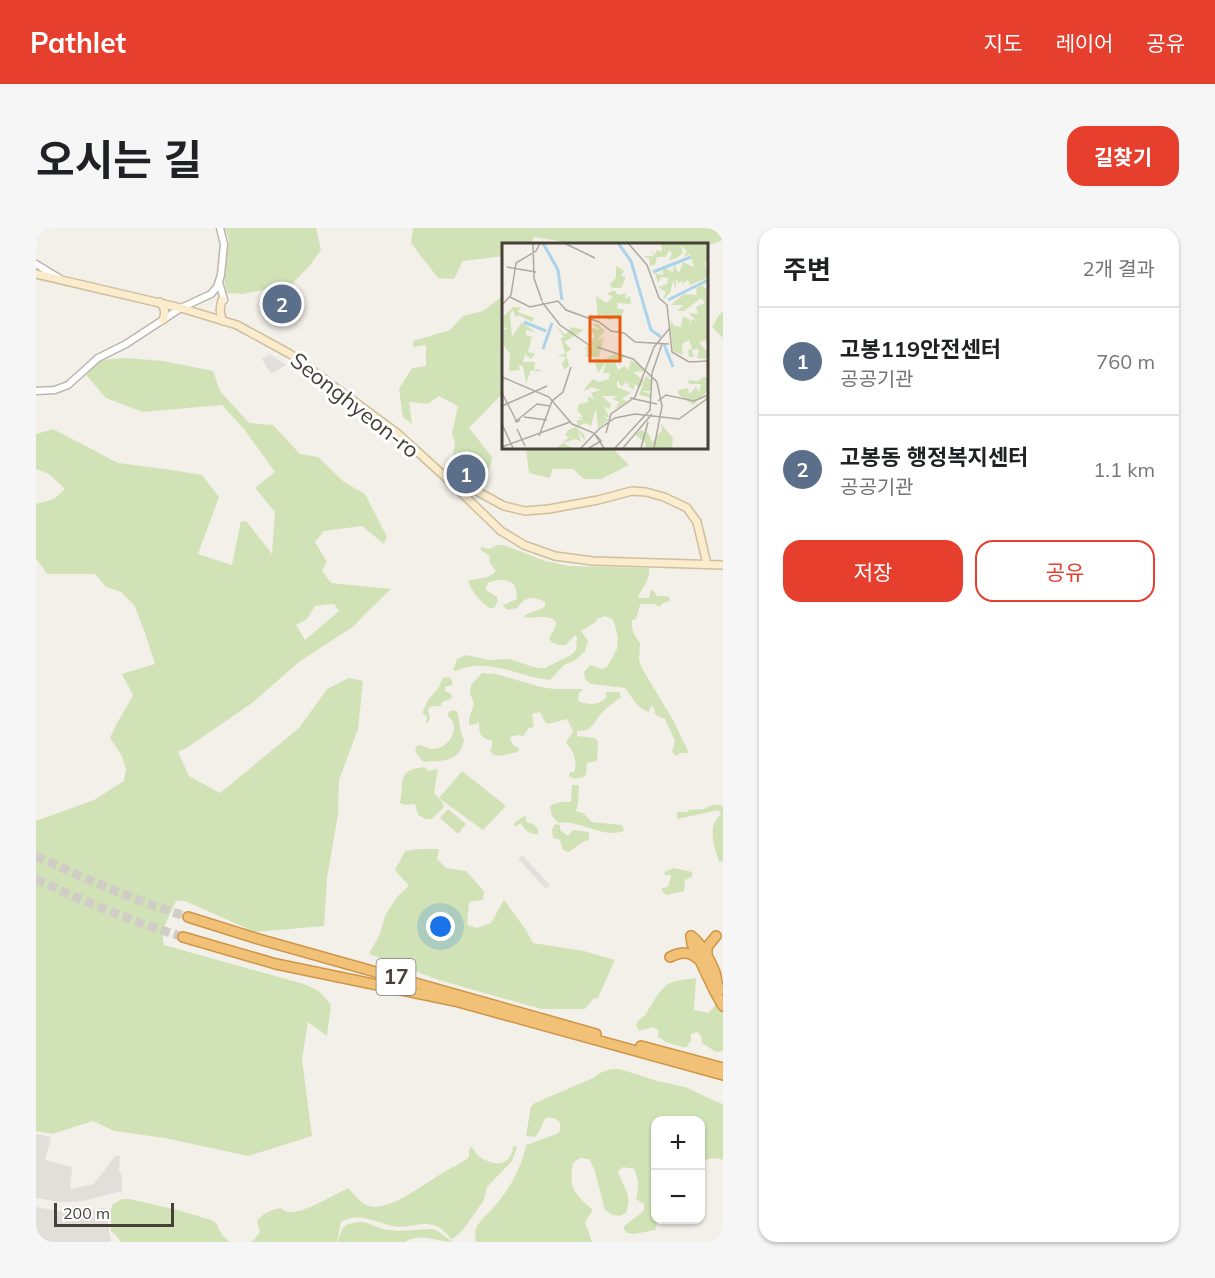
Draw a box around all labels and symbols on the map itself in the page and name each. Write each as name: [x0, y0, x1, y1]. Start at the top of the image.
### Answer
inset map: [502, 243, 708, 448]
pin: 2: [262, 282, 302, 326]
street label: Seonghyeon-ro: [285, 346, 425, 464]
pin: 1: [446, 452, 486, 496]
your location: [426, 912, 455, 941]
road number: 17: [376, 959, 416, 995]
scale bar: [54, 1200, 174, 1228]

